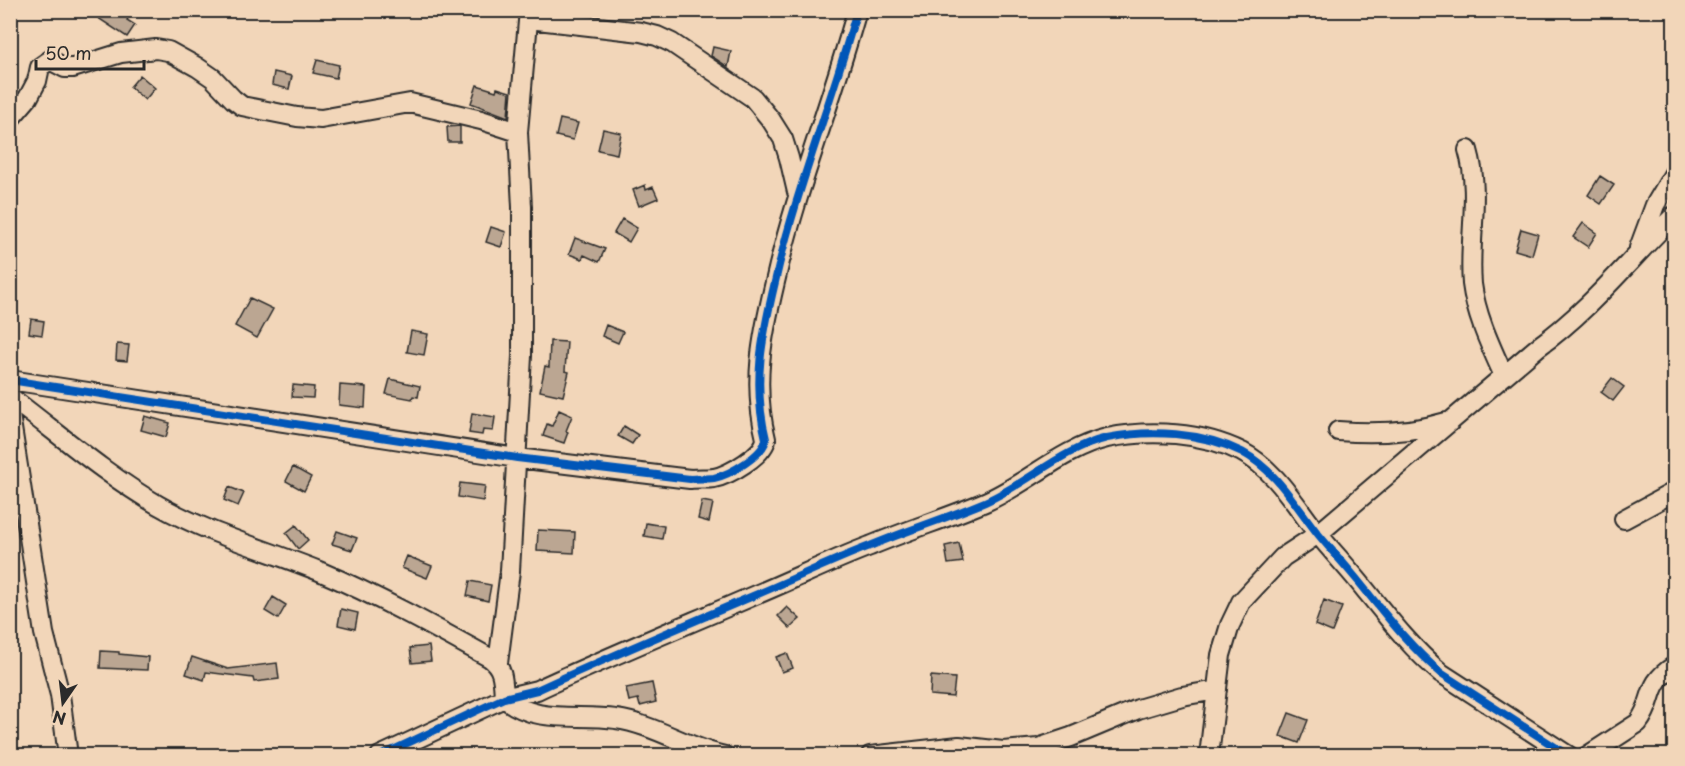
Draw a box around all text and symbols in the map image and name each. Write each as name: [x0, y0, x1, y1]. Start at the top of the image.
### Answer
scale bar: [36, 33, 144, 71]
text: 50 m: [45, 39, 92, 66]
north arrow: [33, 673, 93, 733]
text: N: [50, 705, 68, 732]

